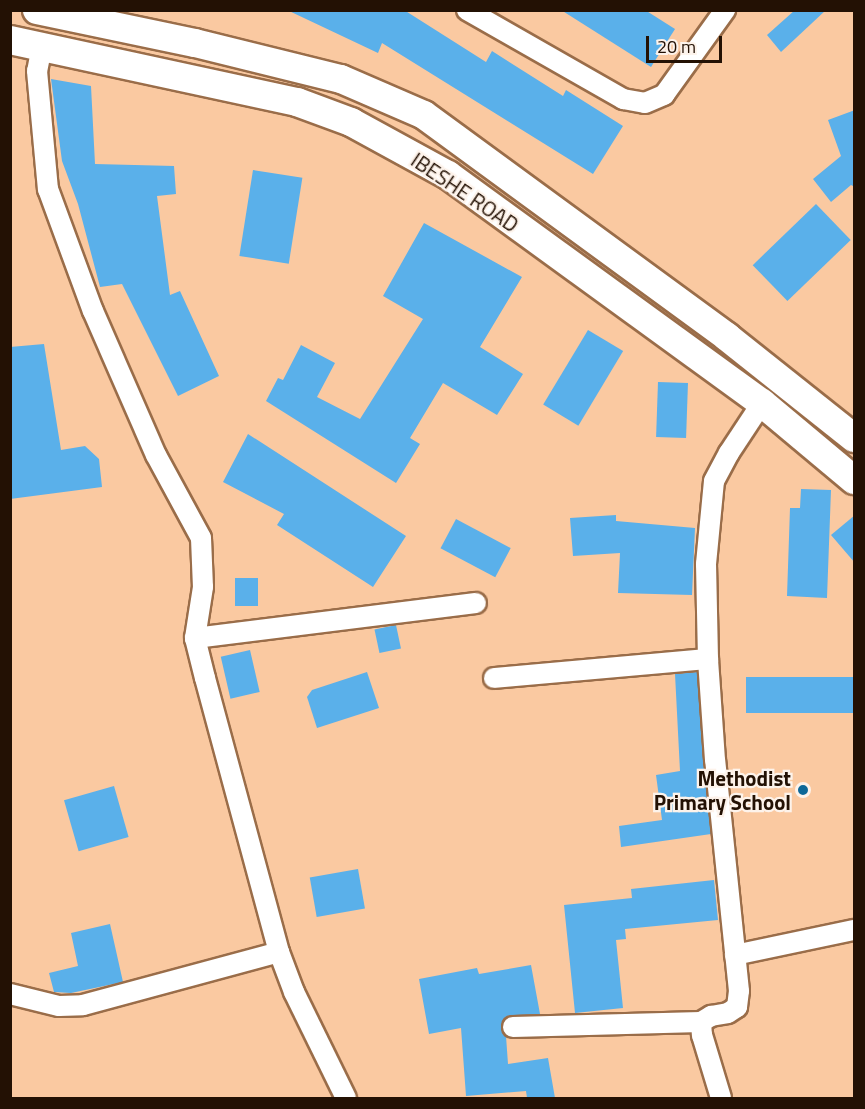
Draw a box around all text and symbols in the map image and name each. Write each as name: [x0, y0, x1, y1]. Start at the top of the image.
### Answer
scale bar: [649, 24, 726, 62]
text: 20 m: [657, 33, 696, 60]
street label: IBESHE ROAD: [407, 147, 523, 237]
place label: Methodist Primary School: [654, 765, 791, 815]
marker: Methodist Primary School: [796, 783, 810, 797]

